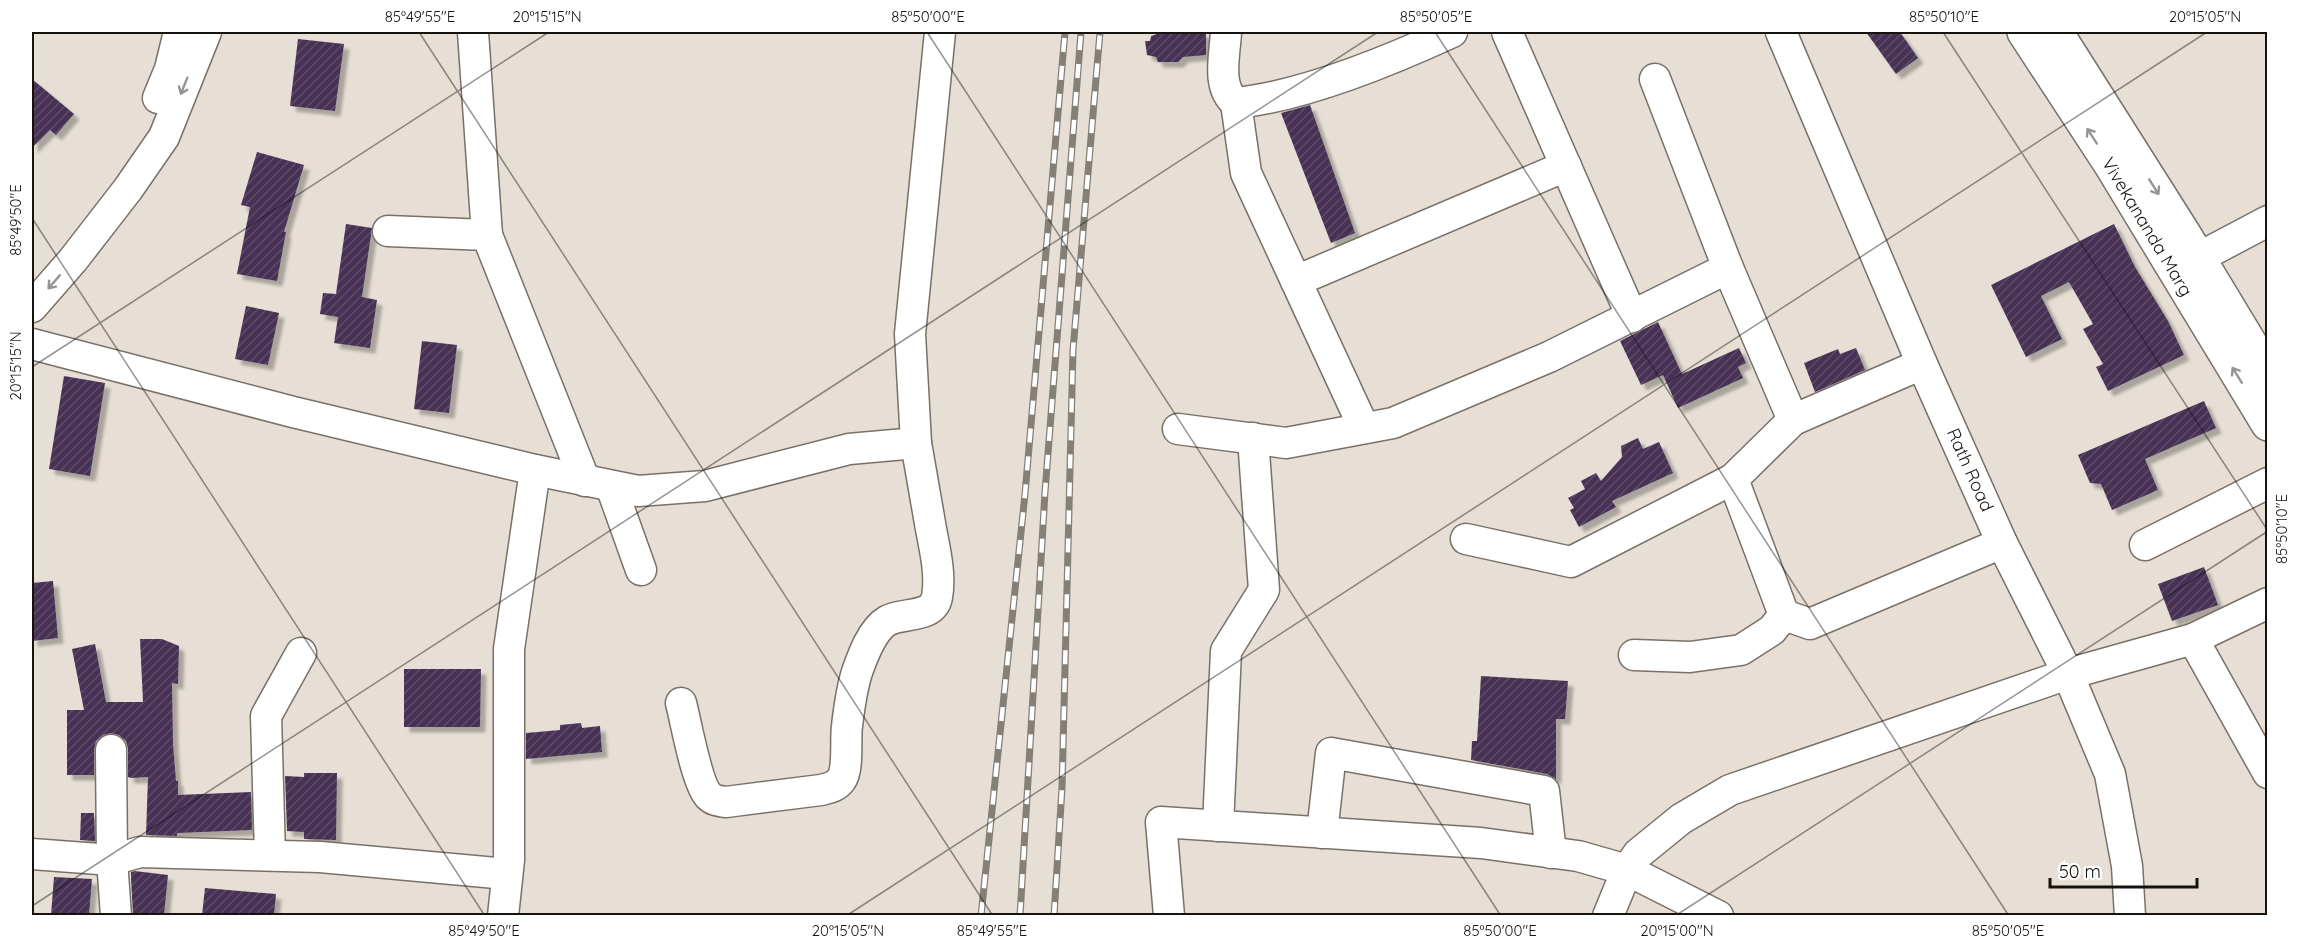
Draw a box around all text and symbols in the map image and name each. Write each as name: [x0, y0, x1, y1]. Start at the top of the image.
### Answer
text: 85°49'55"E: [385, 7, 455, 26]
text: 20°15'15"N: [512, 7, 582, 26]
text: 85°50'00"E: [891, 7, 965, 26]
text: 85°50'05"E: [1400, 7, 1472, 26]
text: 85°50'10"E: [1909, 7, 1979, 26]
text: 20°15'05"N: [2169, 7, 2241, 26]
one-way arrow: [178, 76, 189, 94]
one-way arrow: [2086, 128, 2098, 145]
street label: Vivekananda Marg: [2097, 153, 2198, 300]
one-way arrow: [2148, 179, 2160, 195]
text: 85°49'50"E: [6, 184, 25, 256]
one-way arrow: [47, 274, 61, 289]
text: 20°15'15"N: [6, 331, 25, 401]
one-way arrow: [2230, 367, 2242, 384]
street label: Rath Road: [1942, 424, 1999, 515]
text: 85°50'10"E: [2272, 494, 2291, 564]
scale bar: [2050, 851, 2197, 889]
text: 50 m: [2059, 860, 2101, 883]
text: 85°49'50"E: [448, 921, 520, 940]
text: 20°15'05"N: [812, 921, 884, 940]
text: 85°49'55"E: [957, 921, 1027, 940]
text: 85°50'00"E: [1463, 921, 1537, 940]
text: 20°15'00"N: [1640, 921, 1714, 940]
text: 85°50'05"E: [1972, 921, 2044, 940]

